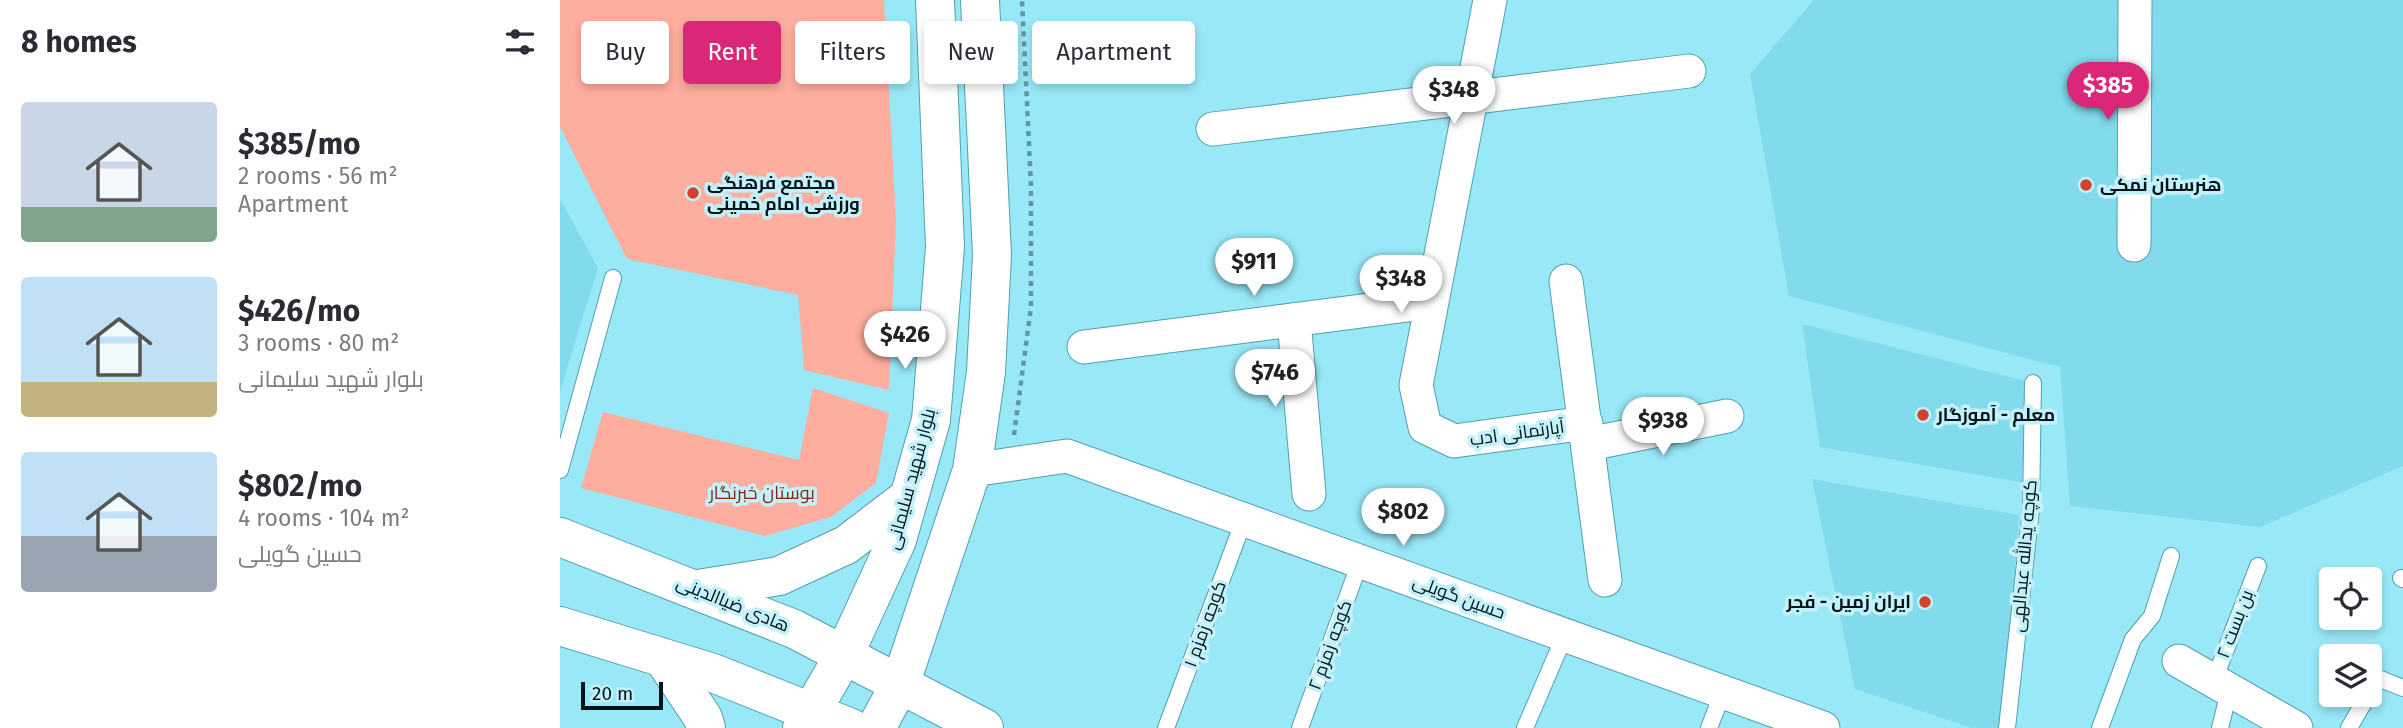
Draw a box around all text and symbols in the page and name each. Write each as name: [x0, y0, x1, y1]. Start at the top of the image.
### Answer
chip: Buy: [581, 21, 669, 84]
chip: Rent: [683, 21, 781, 84]
chip: Filters: [795, 21, 910, 84]
chip: New: [924, 21, 1018, 84]
chip: Apartment: [1032, 21, 1195, 84]
icon: filters: [501, 23, 539, 61]
text: 8 homes: [21, 24, 137, 60]
pin: $385: [2067, 62, 2149, 122]
pin: $348: [1413, 66, 1495, 126]
text: $385: [2083, 71, 2133, 99]
text: $348: [1429, 75, 1479, 103]
text: $385/mo: [238, 126, 361, 162]
icon: home: [77, 130, 161, 214]
text: 2 rooms · 56 m²: [238, 162, 397, 190]
place label: مجتمع فرهنگی ورزشی امام خمینی: [707, 172, 860, 216]
place label: هنرستان نمکی: [2100, 174, 2221, 196]
marker: هنرستان نمکی: [2078, 177, 2094, 193]
marker: مجتمع فرهنگی ورزشی امام خمینی: [685, 185, 701, 201]
text: Apartment: [238, 190, 348, 218]
pin: $911: [1213, 238, 1295, 298]
text: $911: [1231, 247, 1277, 275]
pin: $348: [1360, 256, 1442, 315]
text: $348: [1376, 264, 1426, 292]
text: $426/mo: [238, 293, 360, 329]
icon: home: [77, 305, 161, 389]
pin: $426: [864, 312, 946, 371]
text: $426: [880, 320, 930, 348]
text: 3 rooms · 80 m²: [238, 329, 399, 357]
pin: $746: [1234, 350, 1316, 409]
text: $746: [1251, 358, 1299, 386]
text: بلوار شهید سلیمانی: [238, 365, 424, 393]
pin: $938: [1622, 398, 1704, 457]
place label: معلم - آموزگار: [1936, 404, 2055, 427]
street label: بلوار شهید سلیمانی: [882, 406, 940, 552]
text: $938: [1638, 406, 1688, 434]
marker: معلم - آموزگار: [1915, 407, 1931, 423]
street label: آپارتمانی ادب: [1468, 415, 1566, 452]
text: $802/mo: [238, 468, 362, 504]
street label: کوچه یدالله عبدالهی: [2005, 479, 2043, 633]
icon: home: [77, 480, 161, 564]
park label: بوستان خبرنگار: [708, 482, 815, 504]
pin: $802: [1362, 489, 1444, 548]
text: $802: [1377, 497, 1429, 525]
text: 4 rooms · 104 m²: [238, 504, 409, 532]
text: حسین گویلی: [238, 540, 362, 568]
map controls: [2319, 567, 2382, 707]
button: locate: [2319, 567, 2382, 630]
street label: حسین گویلی: [1410, 570, 1508, 624]
street label: هادی ضیاالدینی: [673, 571, 793, 637]
street label: کوچه زمزم ۱: [1179, 578, 1232, 670]
street label: بن بست ۲: [2212, 587, 2258, 661]
place label: ایران زمین - فجر: [1785, 591, 1911, 613]
marker: ایران زمین - فجر: [1917, 594, 1933, 610]
street label: کوچه زمزم ۲: [1304, 597, 1357, 693]
button: layers: [2319, 644, 2382, 707]
scale bar: [581, 679, 663, 711]
text: 20 m: [592, 682, 633, 705]

